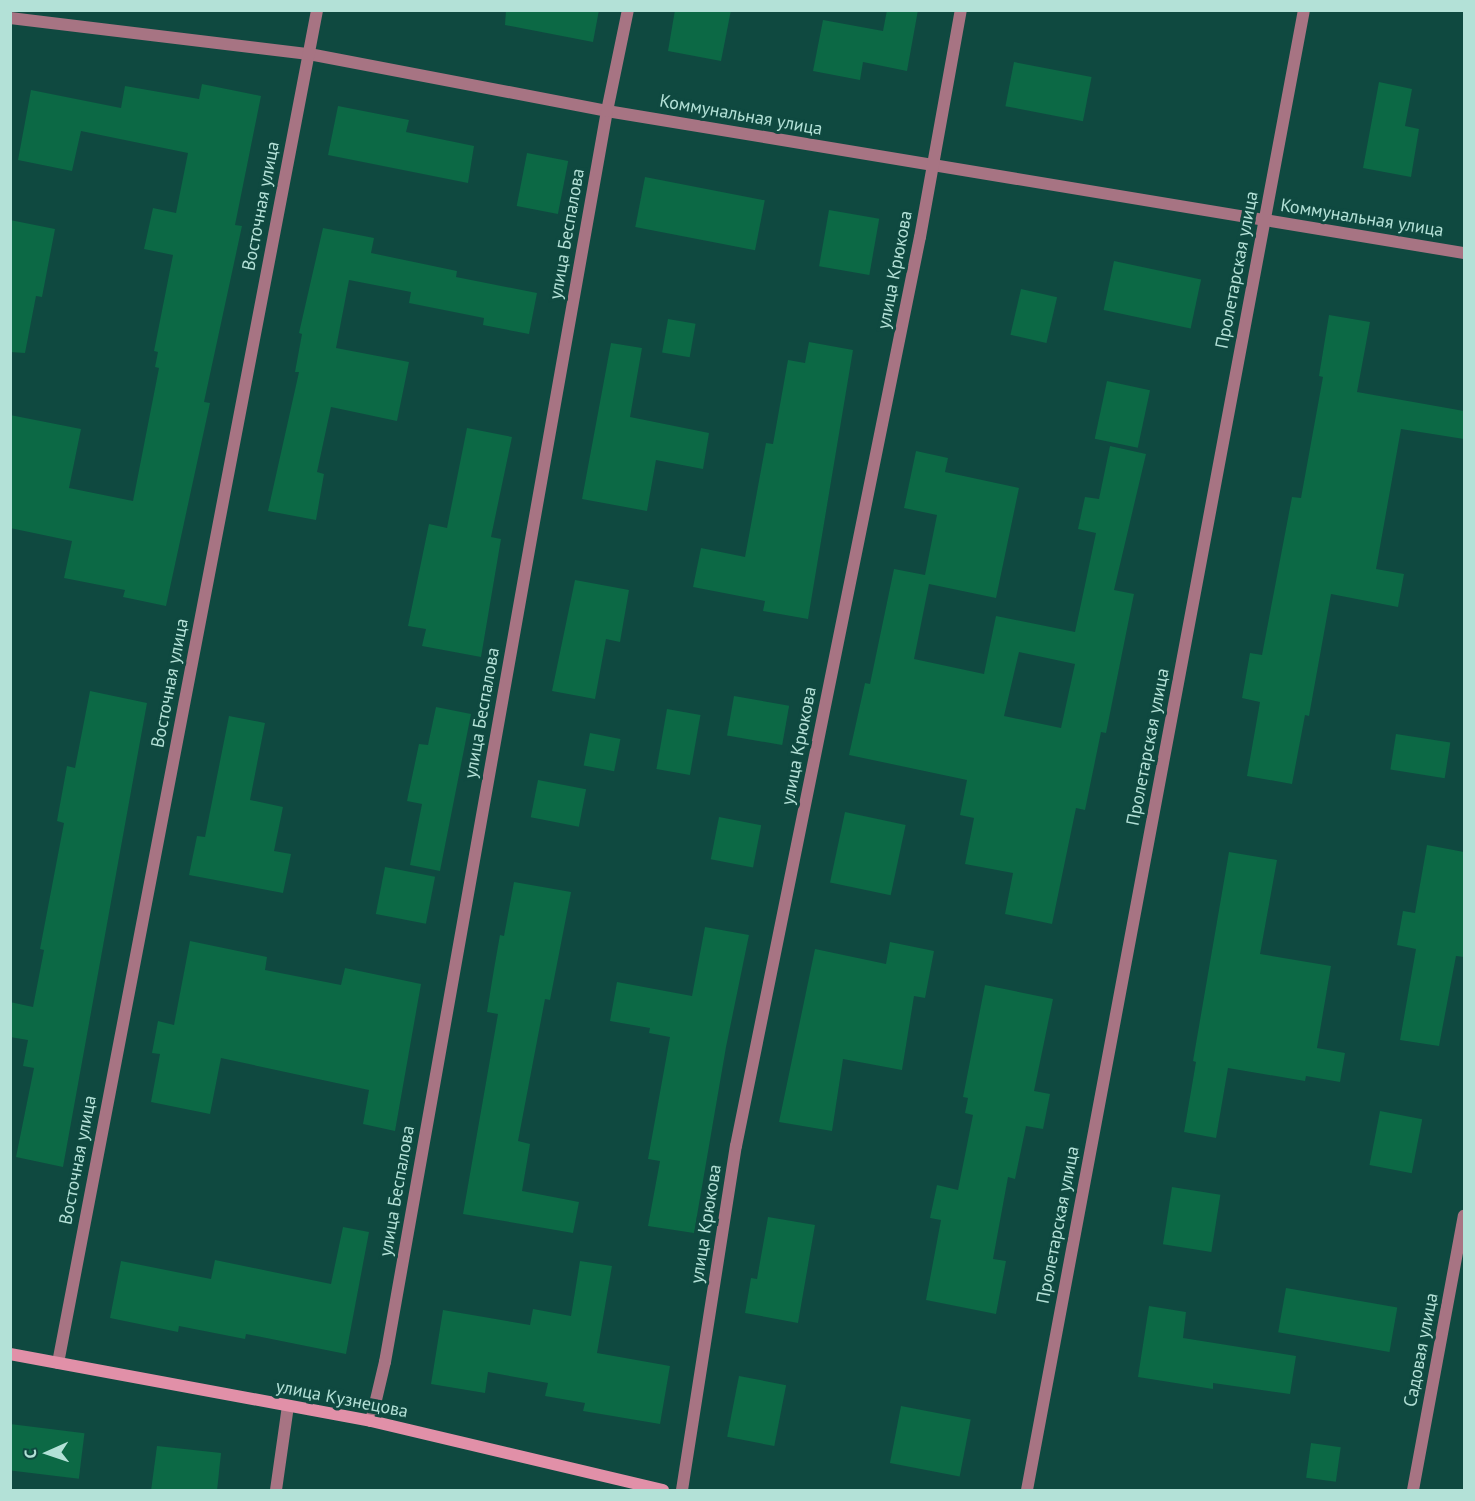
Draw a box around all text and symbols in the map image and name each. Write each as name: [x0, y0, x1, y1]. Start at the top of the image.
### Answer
street label: Коммунальная улица: [658, 90, 824, 140]
street label: Восточная улица: [238, 140, 284, 272]
street label: улица Беспалова: [545, 167, 589, 301]
street label: Пролетарская улица: [1211, 189, 1263, 351]
street label: Коммунальная улица: [1279, 194, 1445, 242]
street label: улица Крюкова: [873, 209, 917, 331]
street label: Восточная улица: [147, 617, 193, 749]
street label: улица Беспалова: [460, 646, 504, 780]
street label: Пролетарская улица: [1122, 666, 1174, 828]
street label: улица Крюкова: [777, 685, 821, 807]
street label: Восточная улица: [55, 1094, 101, 1226]
street label: улица Беспалова: [375, 1124, 419, 1258]
street label: Пролетарская улица: [1032, 1144, 1084, 1306]
street label: улица Крюкова: [686, 1163, 726, 1285]
street label: Садовая улица: [1399, 1291, 1443, 1409]
street label: улица Кузнецова: [274, 1376, 410, 1422]
north arrow: [18, 1423, 78, 1483]
text: С: [20, 1449, 40, 1459]

